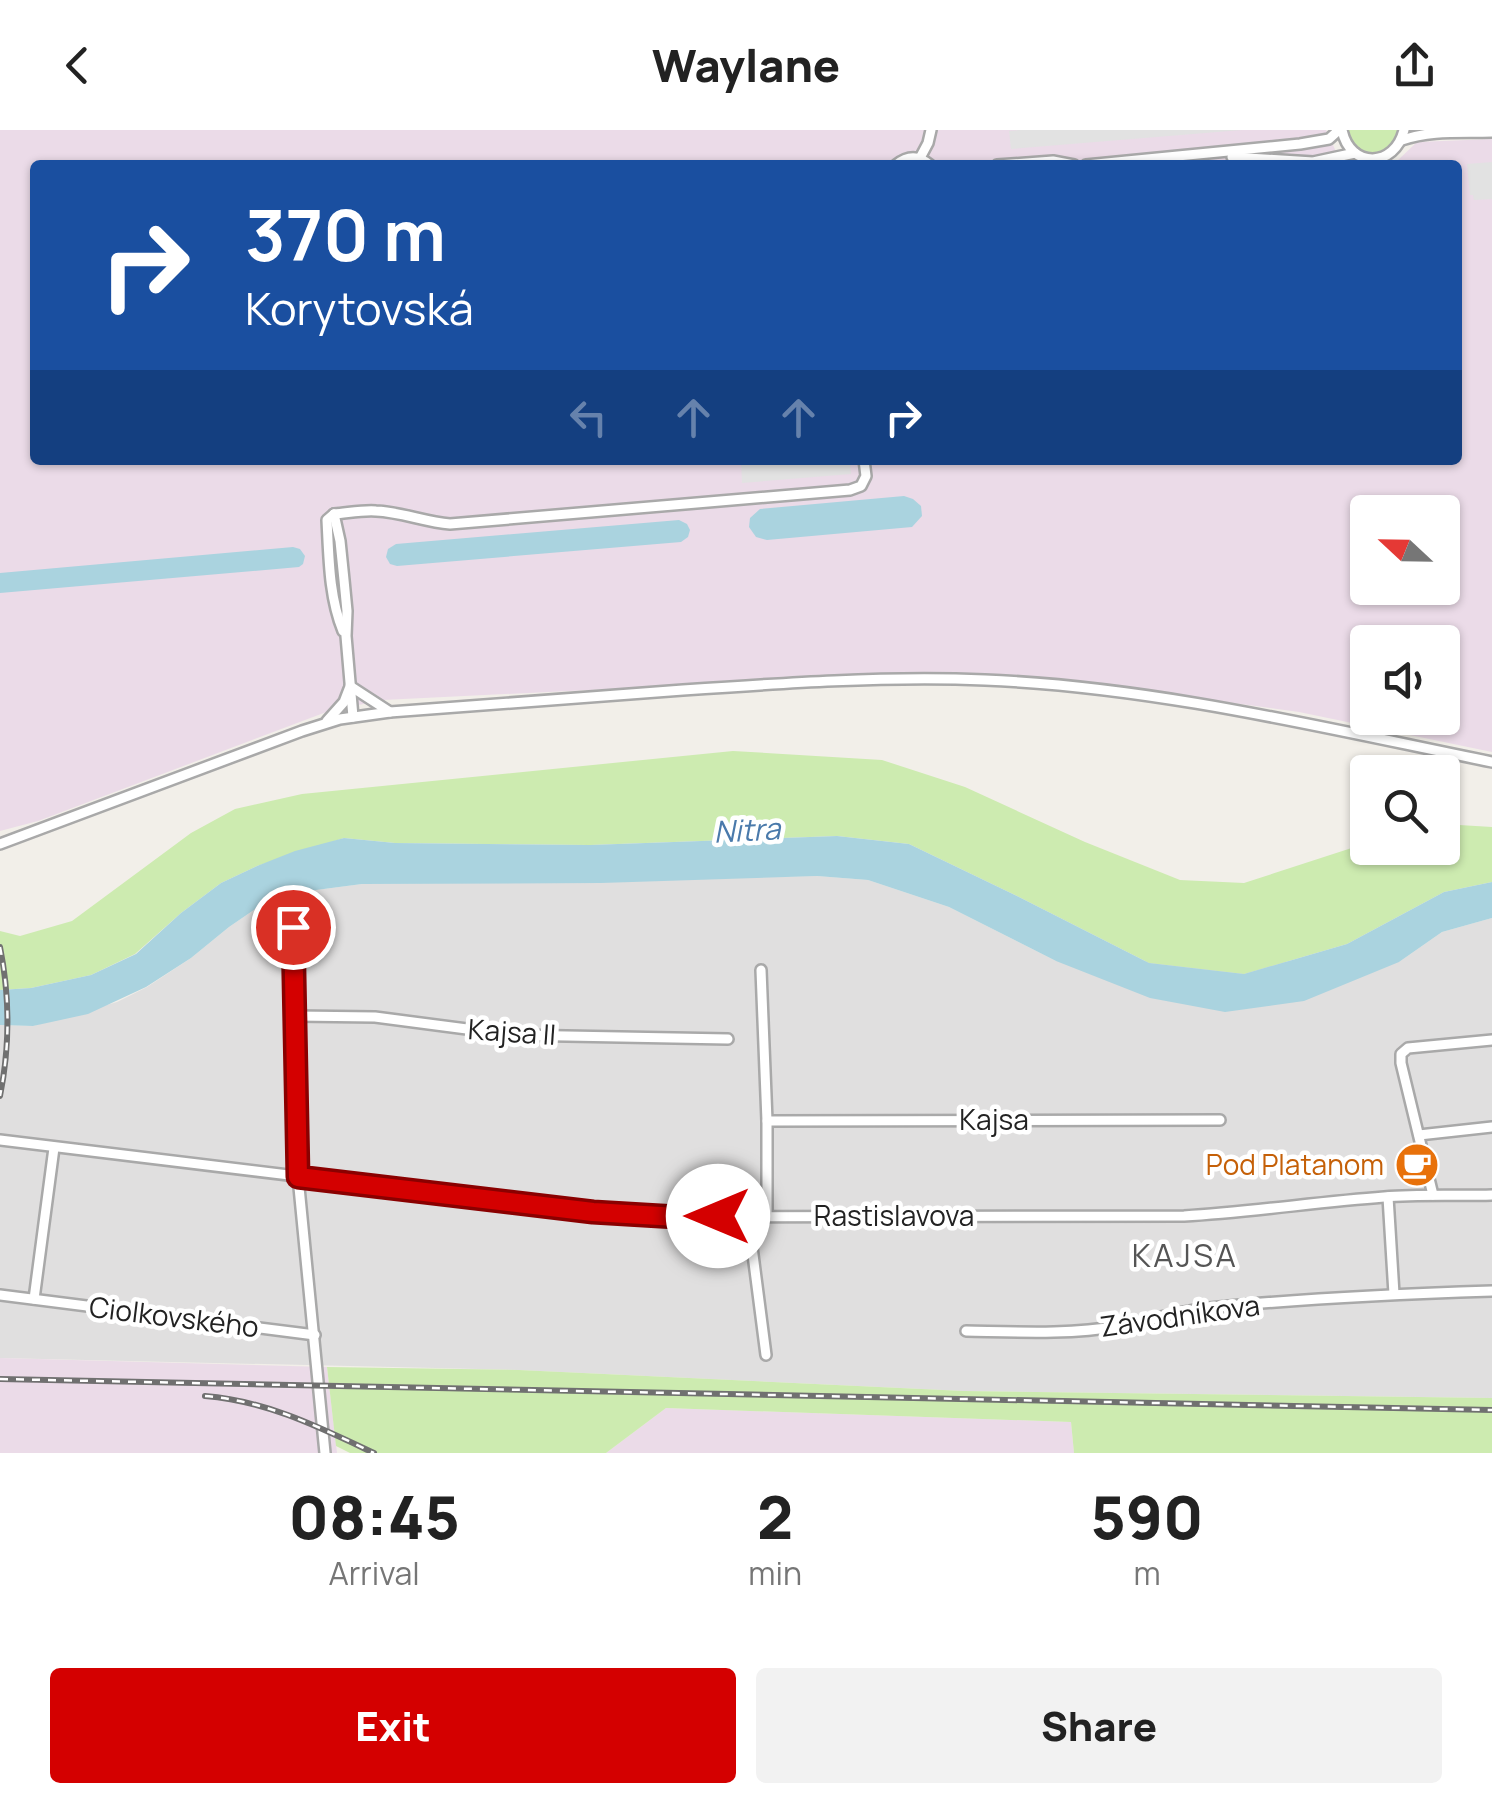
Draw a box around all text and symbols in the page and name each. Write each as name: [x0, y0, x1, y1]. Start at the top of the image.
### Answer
text: Waylane: [652, 34, 840, 96]
icon: back: [50, 38, 105, 93]
icon: share: [1387, 38, 1442, 93]
text: 370 m: [245, 186, 446, 282]
icon: right: [80, 200, 210, 330]
text: Korytovská: [245, 277, 474, 339]
icon: left: [561, 390, 616, 445]
icon: ahead: [666, 390, 721, 445]
icon: ahead: [771, 390, 826, 445]
icon: right: [876, 390, 931, 445]
north arrow: [1350, 495, 1460, 605]
map controls: [1350, 495, 1460, 865]
button: sound: [1350, 625, 1460, 735]
button: search: [1350, 755, 1460, 865]
water label: Nitra: [713, 807, 782, 852]
pin: [251, 885, 336, 970]
icon: arrive: [266, 900, 321, 955]
street label: Kajsa II: [467, 1009, 557, 1053]
street label: Kajsa: [959, 1100, 1029, 1138]
cafe icon: Pod Platanom: [1394, 1142, 1440, 1188]
place label: Pod Platanom: [1206, 1145, 1384, 1183]
position arrow: [666, 1164, 770, 1268]
street label: Rastislavova: [814, 1196, 974, 1234]
district label: KAJSA: [1132, 1233, 1238, 1277]
street label: Závodníkova: [1098, 1285, 1262, 1345]
street label: Ciolkovského: [87, 1287, 261, 1345]
text: 08:45: [288, 1475, 460, 1557]
text: 2: [757, 1475, 793, 1557]
text: 590: [1090, 1475, 1204, 1557]
text: Arrival: [328, 1551, 420, 1595]
text: min: [748, 1551, 802, 1595]
text: m: [1133, 1551, 1161, 1595]
button: Exit: [50, 1668, 736, 1783]
button: Share: [756, 1668, 1442, 1783]

